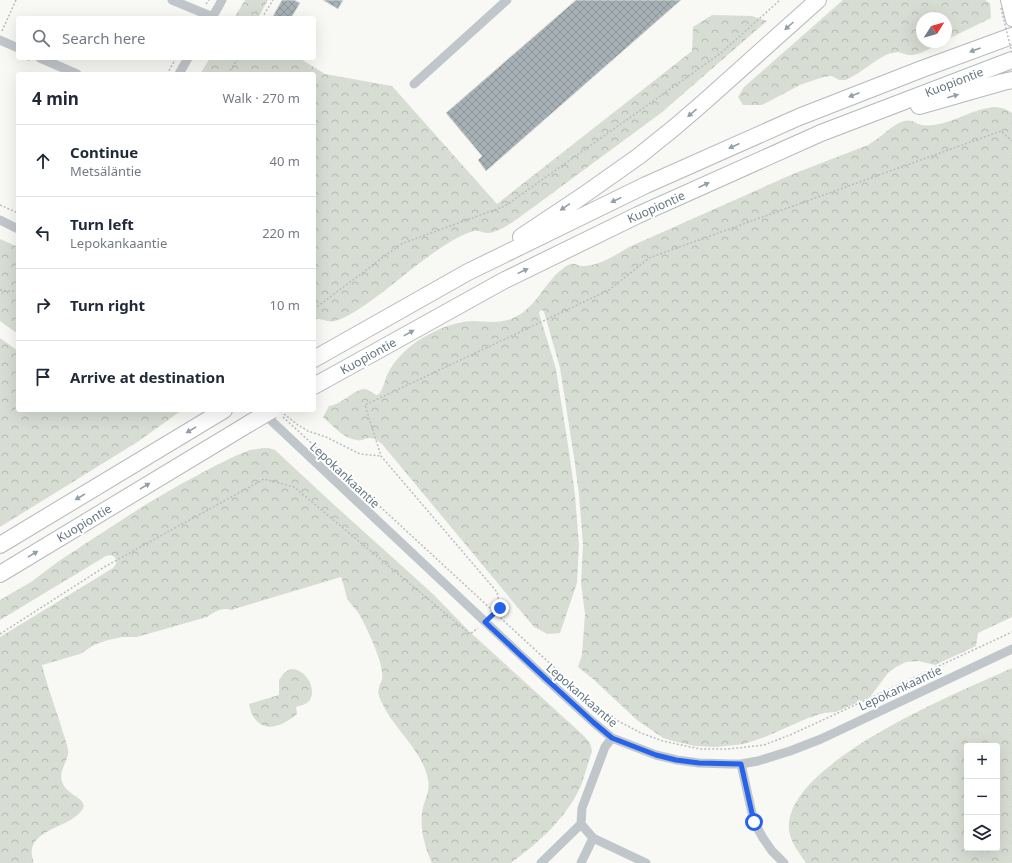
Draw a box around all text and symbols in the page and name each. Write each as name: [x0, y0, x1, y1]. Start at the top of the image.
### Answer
north arrow: [916, 12, 952, 48]
search box: [16, 16, 316, 60]
one-way arrow: [784, 21, 793, 30]
icon: search: [30, 27, 52, 49]
text: Search here: [62, 28, 145, 48]
one-way arrow: [969, 47, 981, 53]
street label: Kuopiontie: [922, 63, 986, 101]
text: 4 min: [32, 87, 79, 110]
text: Walk · 270 m: [222, 89, 300, 107]
one-way arrow: [847, 93, 859, 99]
one-way arrow: [948, 93, 960, 99]
one-way arrow: [686, 108, 697, 117]
text: Continue: [70, 142, 138, 162]
one-way arrow: [728, 143, 739, 149]
icon: ahead: [32, 150, 54, 172]
text: 40 m: [270, 152, 300, 170]
text: Metsäläntie: [70, 162, 141, 180]
one-way arrow: [699, 182, 711, 188]
street label: Kuopiontie: [624, 187, 688, 227]
one-way arrow: [610, 197, 621, 203]
one-way arrow: [560, 203, 570, 211]
text: Turn left: [70, 214, 134, 234]
icon: left: [32, 222, 54, 244]
text: 220 m: [262, 224, 300, 242]
text: Lepokankaantie: [70, 234, 167, 252]
one-way arrow: [518, 268, 529, 274]
icon: right: [32, 294, 54, 316]
text: Turn right: [70, 295, 145, 315]
text: 10 m: [270, 296, 300, 314]
one-way arrow: [403, 330, 415, 336]
street label: Kuopiontie: [337, 334, 399, 378]
icon: arrive: [32, 366, 54, 388]
text: Arrive at destination: [70, 367, 225, 387]
one-way arrow: [185, 427, 197, 434]
street label: Lepokankaantie: [306, 438, 384, 512]
one-way arrow: [139, 483, 150, 490]
one-way arrow: [74, 494, 86, 501]
street label: Kuopiontie: [53, 500, 115, 546]
one-way arrow: [28, 550, 38, 558]
route end: [491, 599, 509, 617]
street label: Lepokankaantie: [543, 659, 622, 731]
street label: Lepokankaantie: [856, 661, 944, 715]
map controls: [964, 743, 1000, 851]
button: +: [964, 743, 1000, 779]
button: −: [964, 779, 1000, 815]
route start: [745, 813, 763, 831]
button: layers: [964, 815, 1000, 851]

